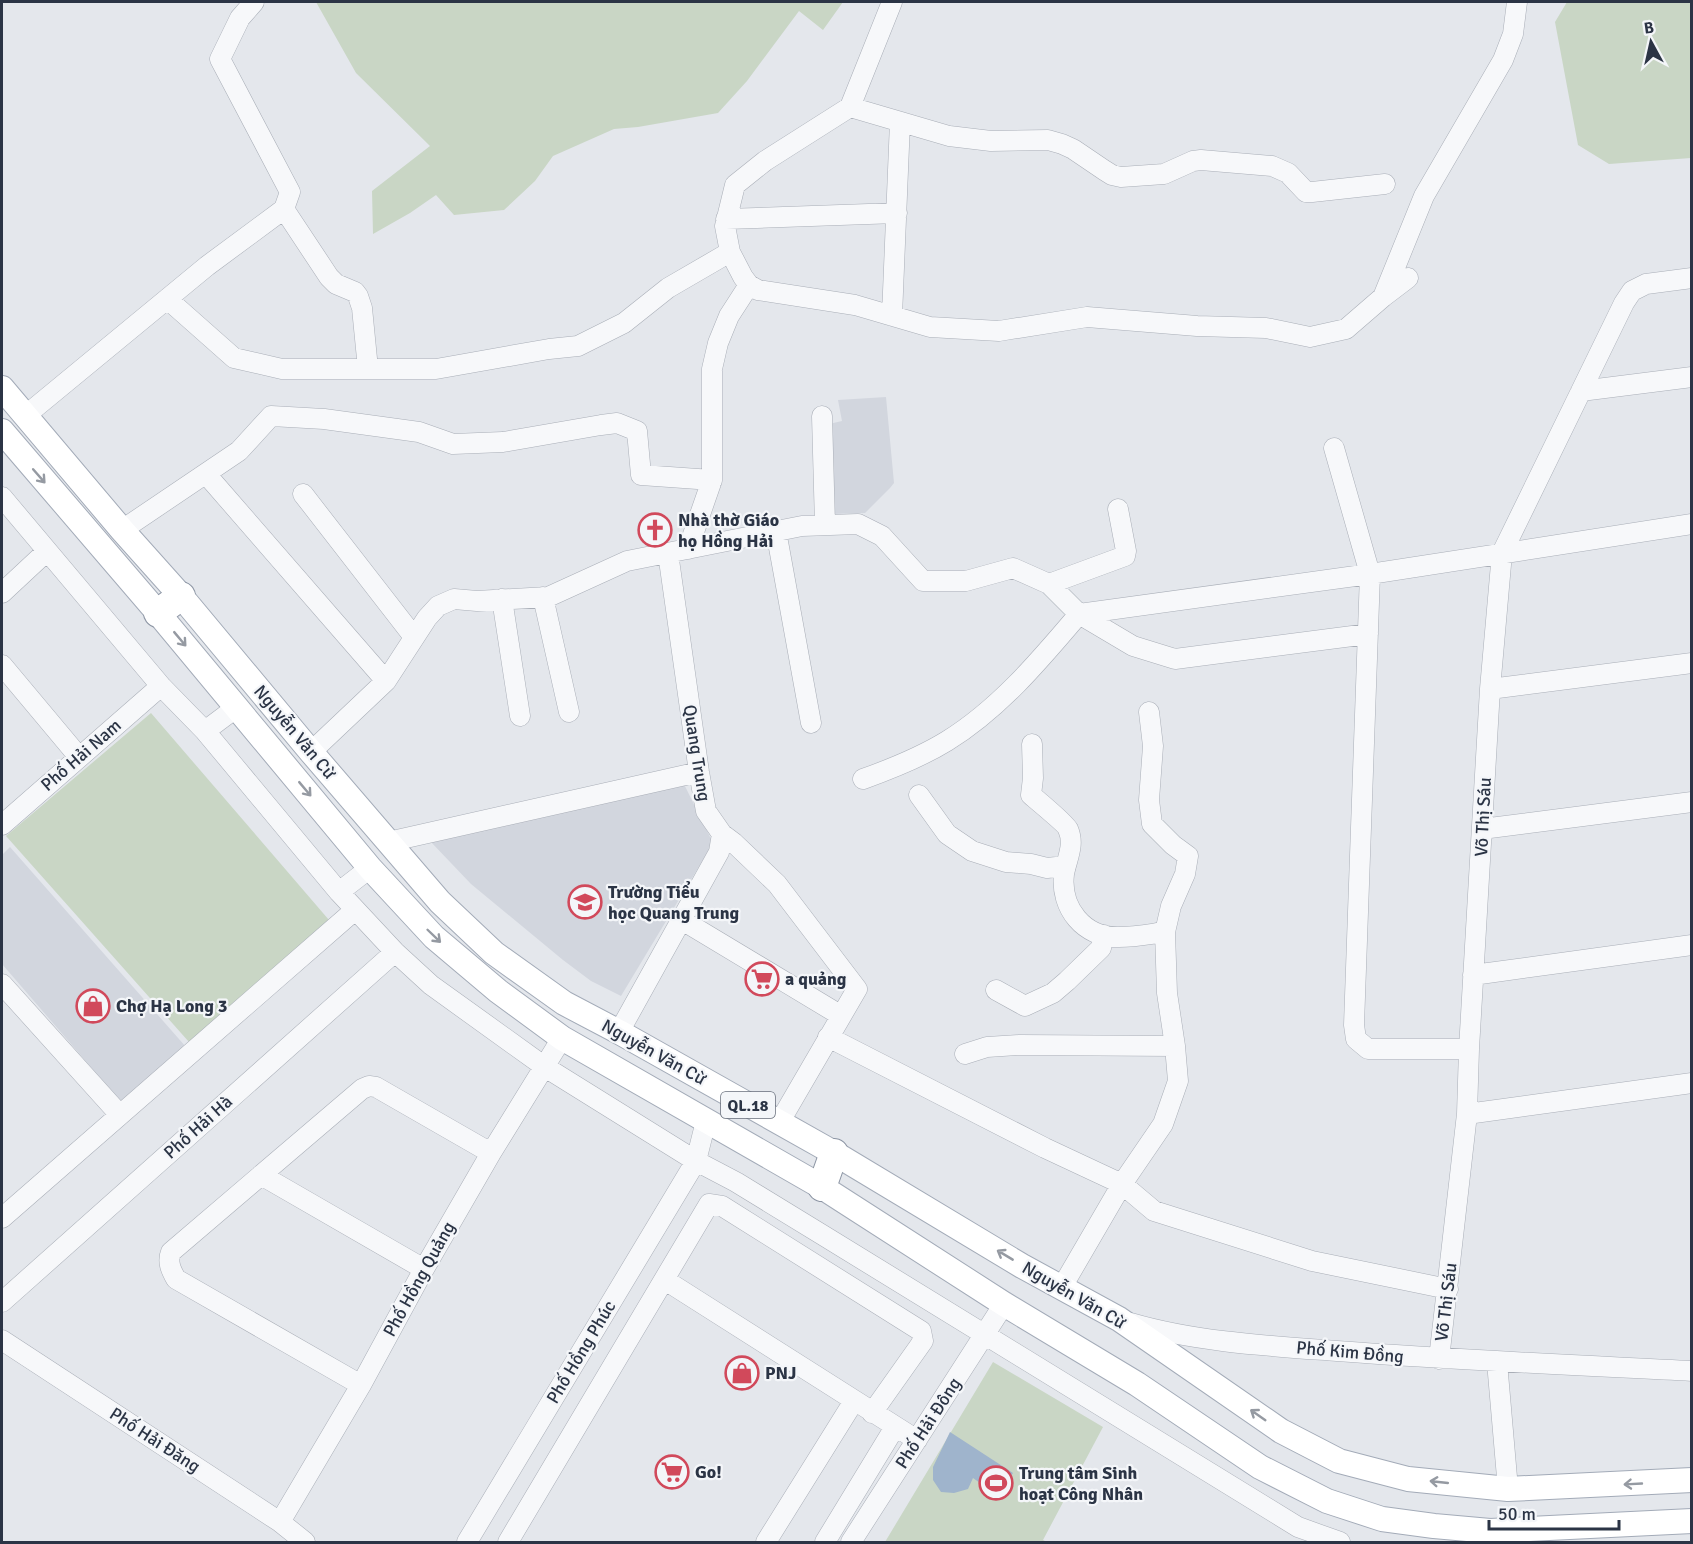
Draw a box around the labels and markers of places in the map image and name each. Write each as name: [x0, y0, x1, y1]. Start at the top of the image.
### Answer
place label: Nhà thờ Giáo họ Hồng Hải: [678, 509, 779, 552]
church icon: Nhà thờ Giáo họ Hồng Hải: [637, 512, 673, 548]
place label: Trường Tiểu học Quang Trung: [608, 880, 740, 924]
school or university icon: Trường Tiểu học Quang Trung: [567, 884, 603, 920]
supermarket icon: a quảng: [744, 961, 780, 997]
place label: a quảng: [785, 968, 847, 990]
shop icon: Chợ Hạ Long 3: [75, 988, 111, 1024]
place label: Chợ Hạ Long 3: [116, 995, 228, 1017]
shop icon: PNJ: [724, 1355, 760, 1391]
place label: PNJ: [765, 1362, 797, 1384]
supermarket icon: Go!: [654, 1454, 690, 1490]
place label: Go!: [695, 1461, 722, 1483]
place label: Trung tâm Sinh hoạt Công Nhân: [1019, 1462, 1143, 1505]
sports icon: Trung tâm Sinh hoạt Công Nhân: [978, 1465, 1014, 1501]

